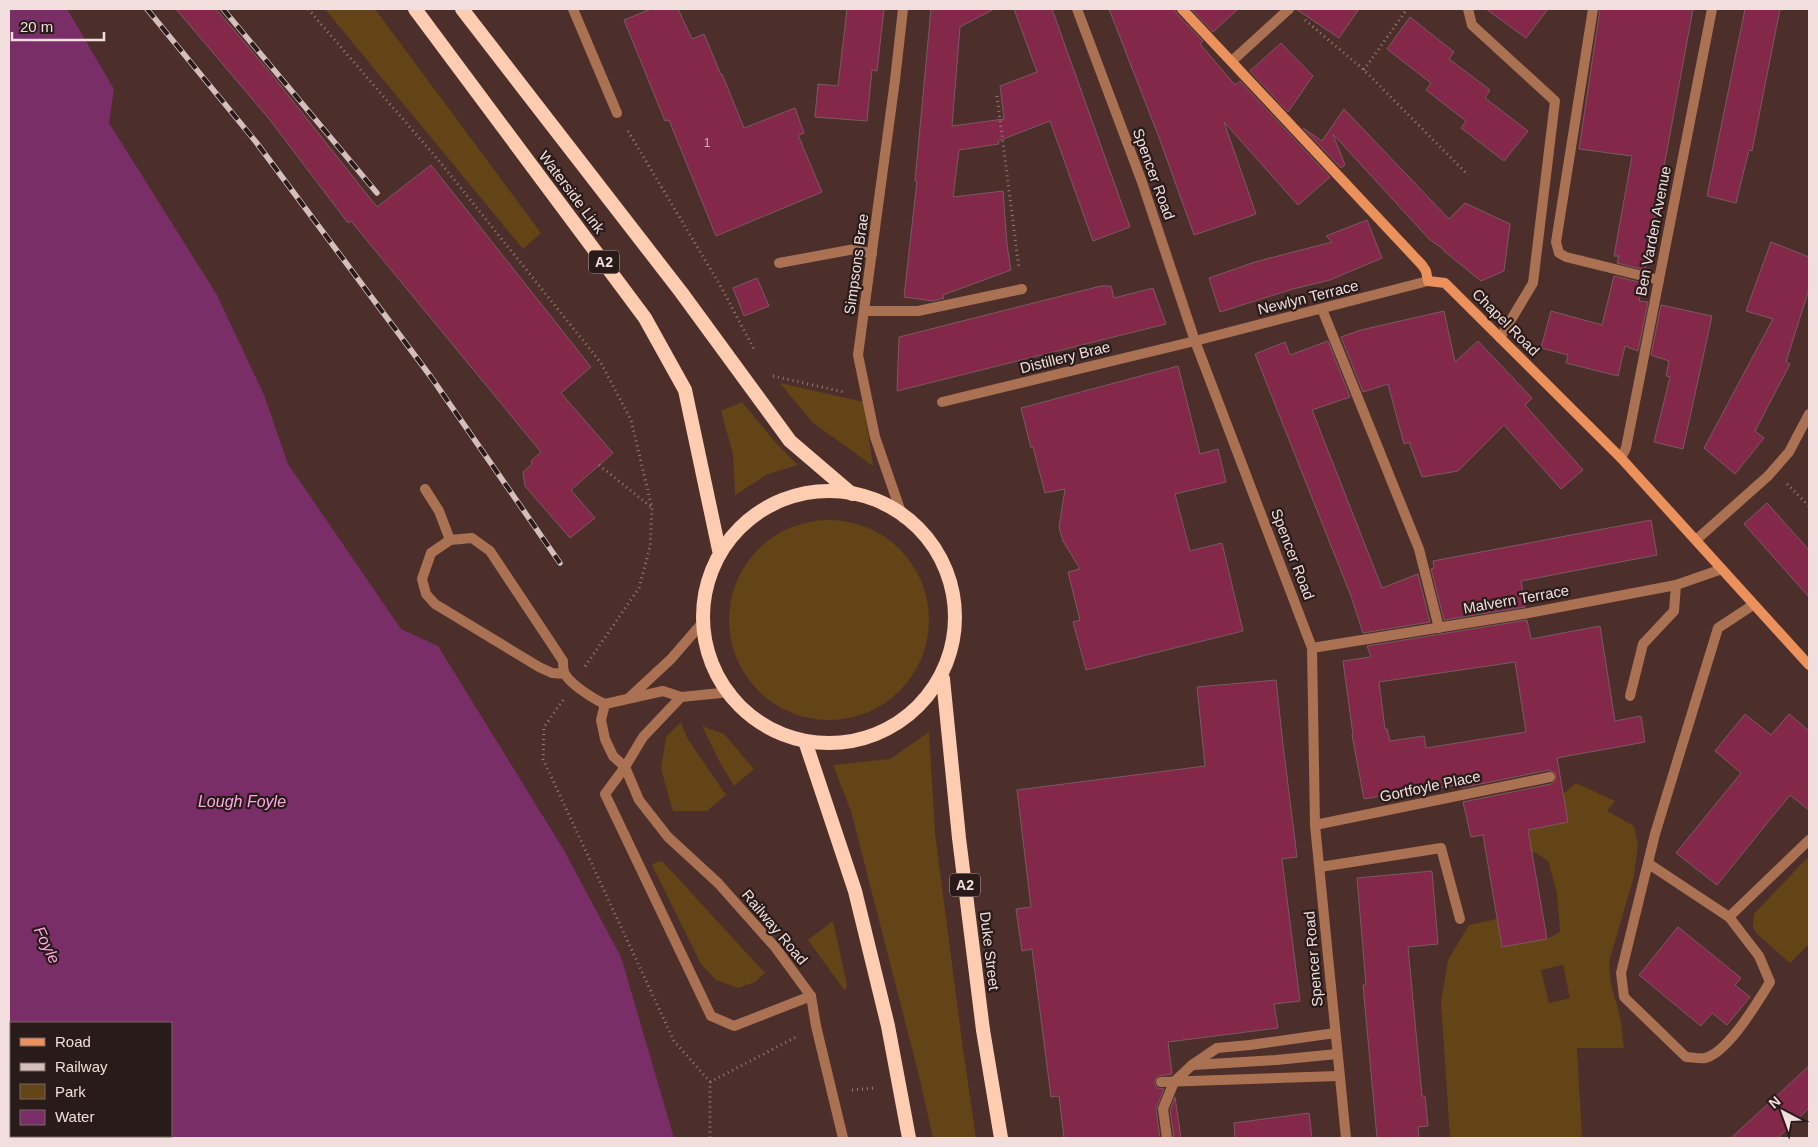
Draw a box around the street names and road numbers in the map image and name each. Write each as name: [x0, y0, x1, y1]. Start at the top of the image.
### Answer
street label: Spencer Road: [1130, 126, 1178, 222]
street label: Waterside Link: [536, 147, 609, 237]
street label: Ben Varden Avenue: [1632, 165, 1674, 297]
street label: Simpsons Brae: [841, 212, 871, 316]
road number: A2: [589, 250, 619, 274]
street label: Newlyn Terrace: [1256, 276, 1360, 318]
street label: Chapel Road: [1469, 285, 1543, 359]
street label: Distillery Brae: [1018, 338, 1112, 376]
street label: Spencer Road: [1268, 506, 1318, 602]
street label: Malvern Terrace: [1462, 581, 1570, 617]
street label: Gortfoyle Place: [1378, 767, 1482, 805]
road number: A2: [950, 874, 980, 896]
street label: Railway Road: [739, 886, 811, 968]
street label: Spencer Road: [1300, 910, 1326, 1008]
street label: Duke Street: [977, 911, 1003, 992]

